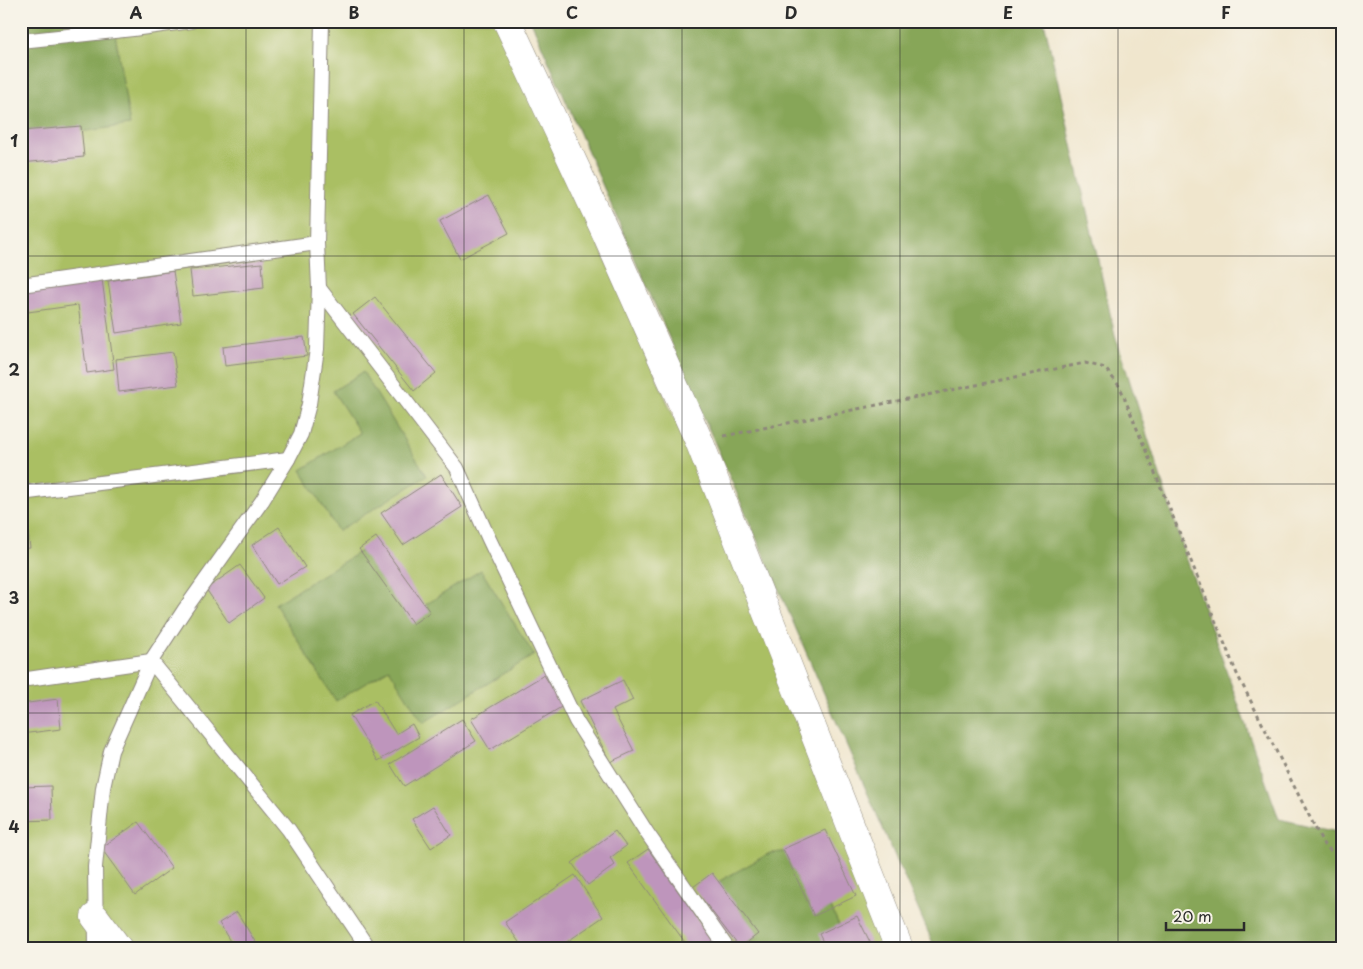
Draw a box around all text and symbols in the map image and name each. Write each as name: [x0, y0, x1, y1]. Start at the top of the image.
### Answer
text: A: [130, 0, 143, 24]
text: B: [349, 0, 360, 24]
text: C: [566, 0, 578, 24]
text: D: [785, 0, 797, 24]
text: E: [1003, 0, 1013, 24]
text: F: [1221, 0, 1231, 24]
text: 1: [10, 128, 18, 152]
text: 2: [8, 357, 20, 381]
text: 3: [9, 585, 19, 609]
text: 4: [9, 814, 20, 838]
scale bar: [1166, 899, 1243, 931]
text: 20 m: [1173, 904, 1212, 927]

